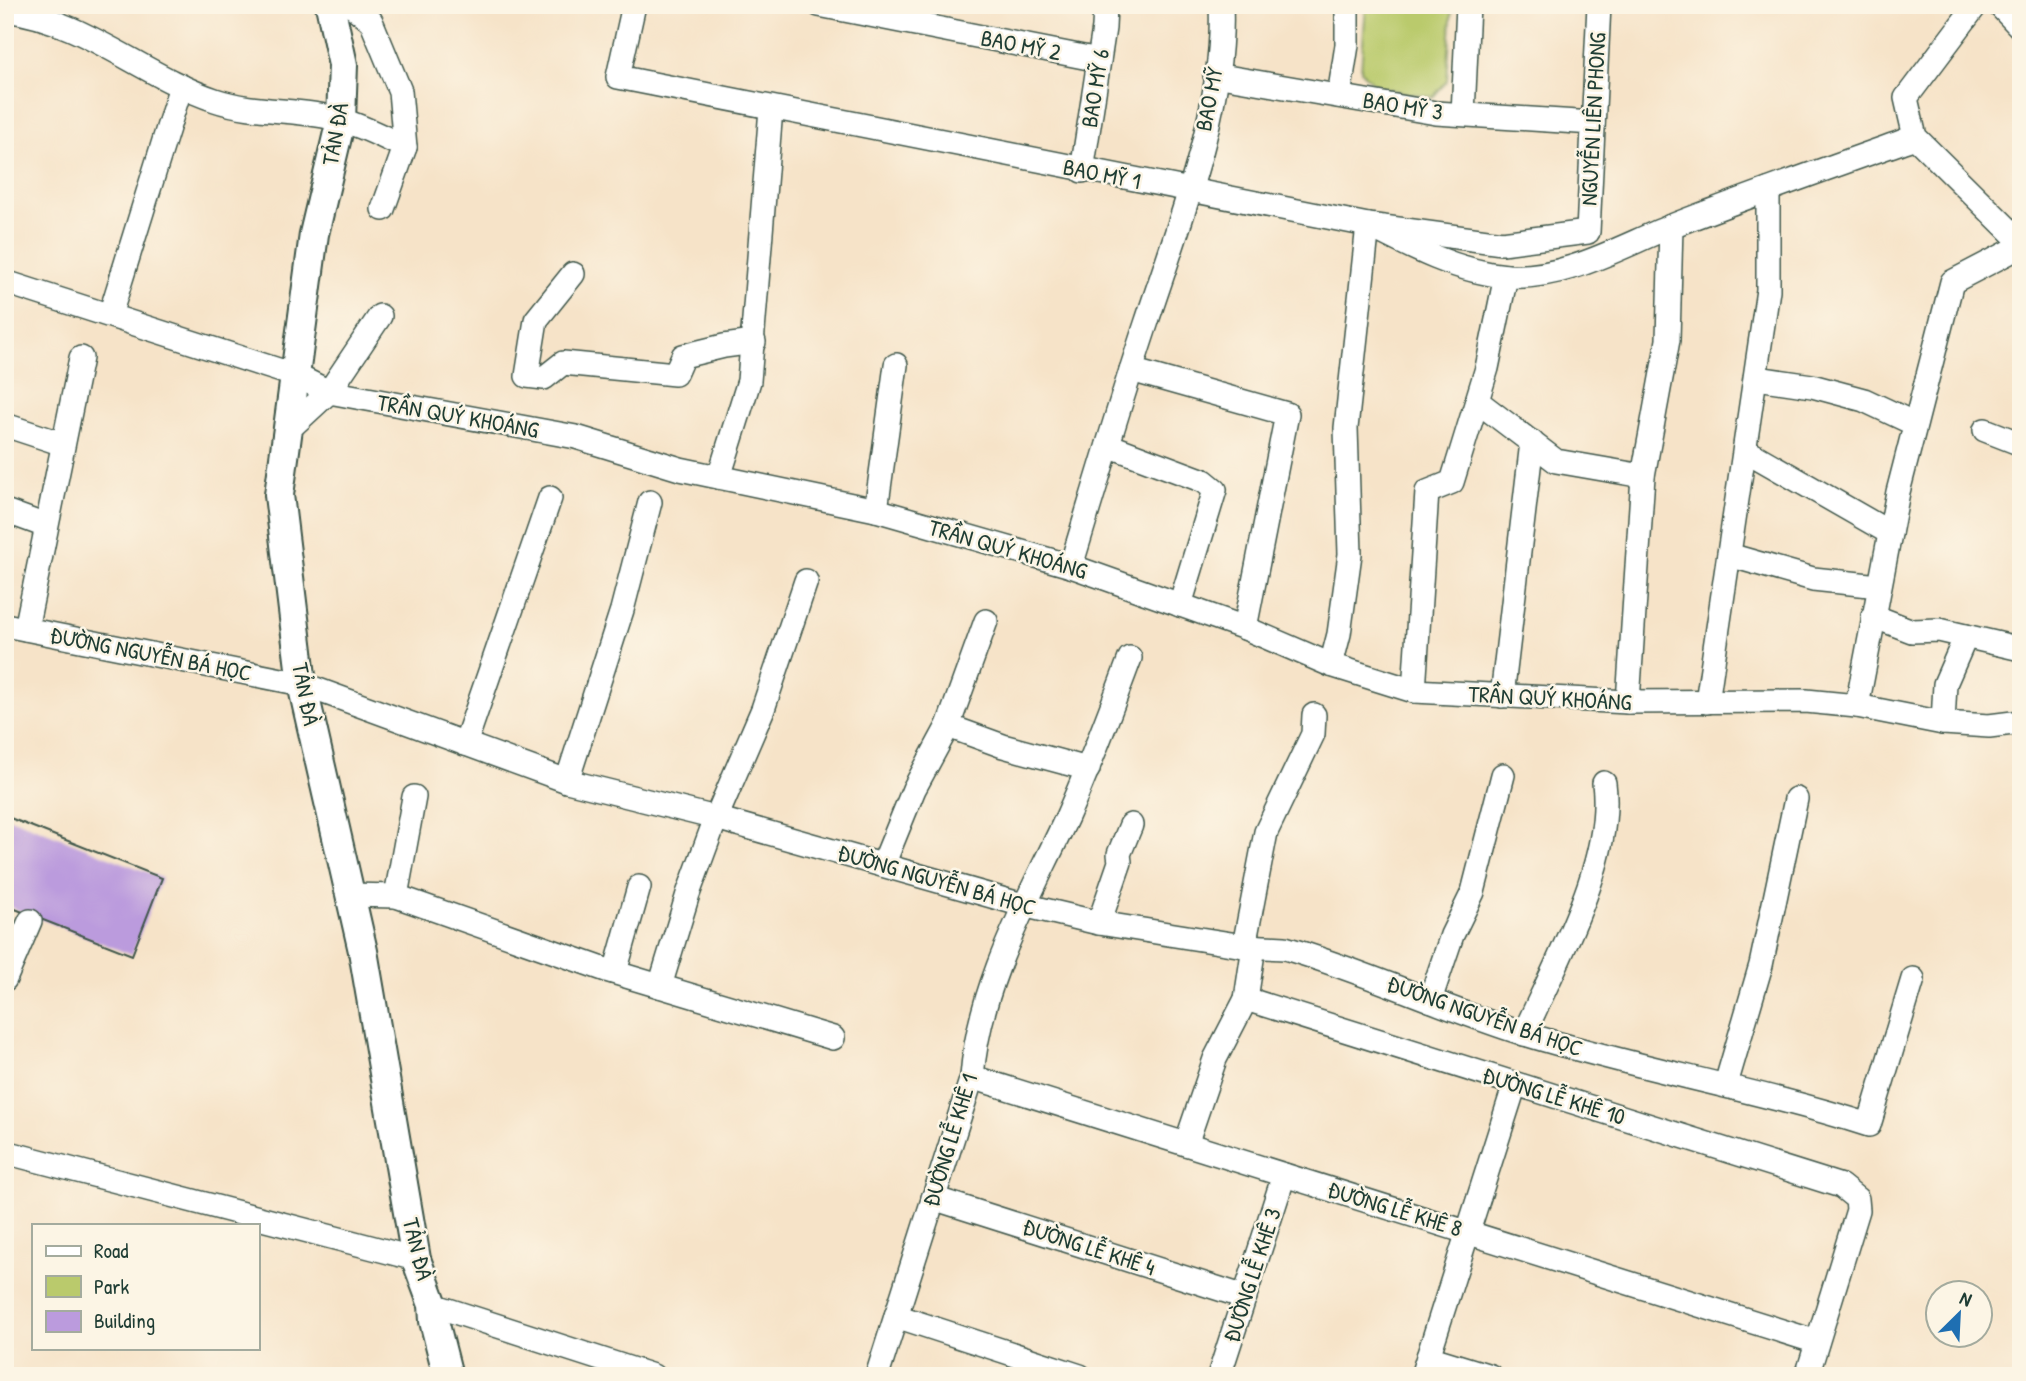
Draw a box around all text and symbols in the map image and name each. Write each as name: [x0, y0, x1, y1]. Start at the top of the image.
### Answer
street label: BAO MỸ 2: [978, 22, 1064, 67]
street label: NGUYỄN LIÊN PHONG: [1572, 32, 1613, 206]
street label: BAO MỸ 6: [1073, 46, 1116, 129]
street label: BAO MỸ: [1187, 64, 1230, 134]
street label: BAO MỸ 3: [1361, 84, 1445, 127]
street label: TẢN ĐÀ: [314, 100, 355, 168]
street label: BAO MỸ 1: [1061, 151, 1144, 196]
street label: TRẦN QUÝ KHOÁNG: [375, 386, 541, 445]
street label: TRẦN QUÝ KHOÁNG: [925, 511, 1091, 586]
street label: ĐƯỜNG NGUYỄN BÁ HỌC: [48, 619, 255, 688]
street label: TẢN ĐÀ: [285, 660, 328, 728]
street label: TRẦN QUÝ KHOÁNG: [1468, 678, 1632, 717]
street label: ĐƯỜNG NGUYỄN BÁ HỌC: [834, 836, 1040, 923]
street label: ĐƯỜNG NGUYỄN BÁ HỌC: [1383, 968, 1587, 1064]
street label: ĐƯỜNG LỄ KHÊ 10: [1479, 1059, 1629, 1132]
street label: ĐƯỜNG LỄ KHÊ 1: [915, 1070, 984, 1210]
street label: ĐƯỜNG LỄ KHÊ 8: [1324, 1173, 1466, 1244]
street label: ĐƯỜNG LỄ KHÊ 3: [1215, 1204, 1288, 1346]
street label: ĐƯỜNG LỄ KHÊ 4: [1019, 1211, 1159, 1283]
street label: TẢN ĐÀ: [396, 1214, 441, 1283]
legend: [32, 1224, 259, 1350]
text: Road: [94, 1236, 128, 1265]
text: Park: [94, 1272, 129, 1301]
north arrow: [1924, 1280, 1994, 1350]
text: N: [1956, 1285, 1976, 1312]
text: Building: [94, 1306, 155, 1335]

